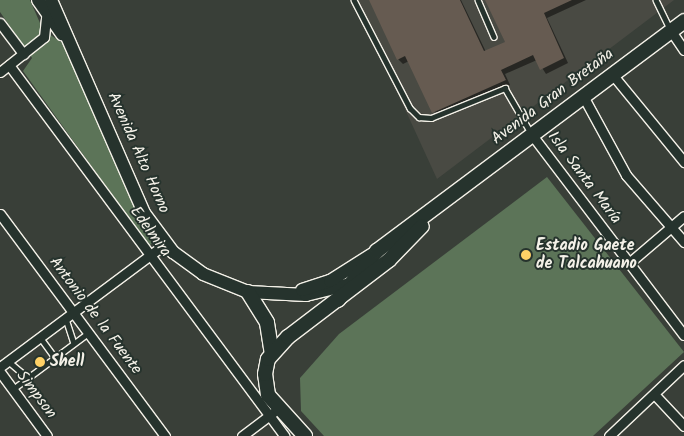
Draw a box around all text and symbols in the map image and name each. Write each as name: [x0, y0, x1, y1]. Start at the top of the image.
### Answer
street label: Avenida Gran Bretaña: [488, 45, 618, 149]
street label: Avenida Alto Horno: [103, 90, 173, 216]
street label: Isla Santa María: [543, 128, 625, 228]
street label: Edelmira: [125, 203, 175, 261]
place label: Estadio Gaete de Talcahuano: [536, 236, 637, 274]
marker: Estadio Gaete de Talcahuano: [520, 249, 532, 261]
street label: Antonio de la Fuente: [45, 253, 145, 379]
place label: Shell: [50, 352, 84, 372]
marker: Shell: [34, 356, 46, 368]
street label: Simpson: [12, 367, 60, 423]

